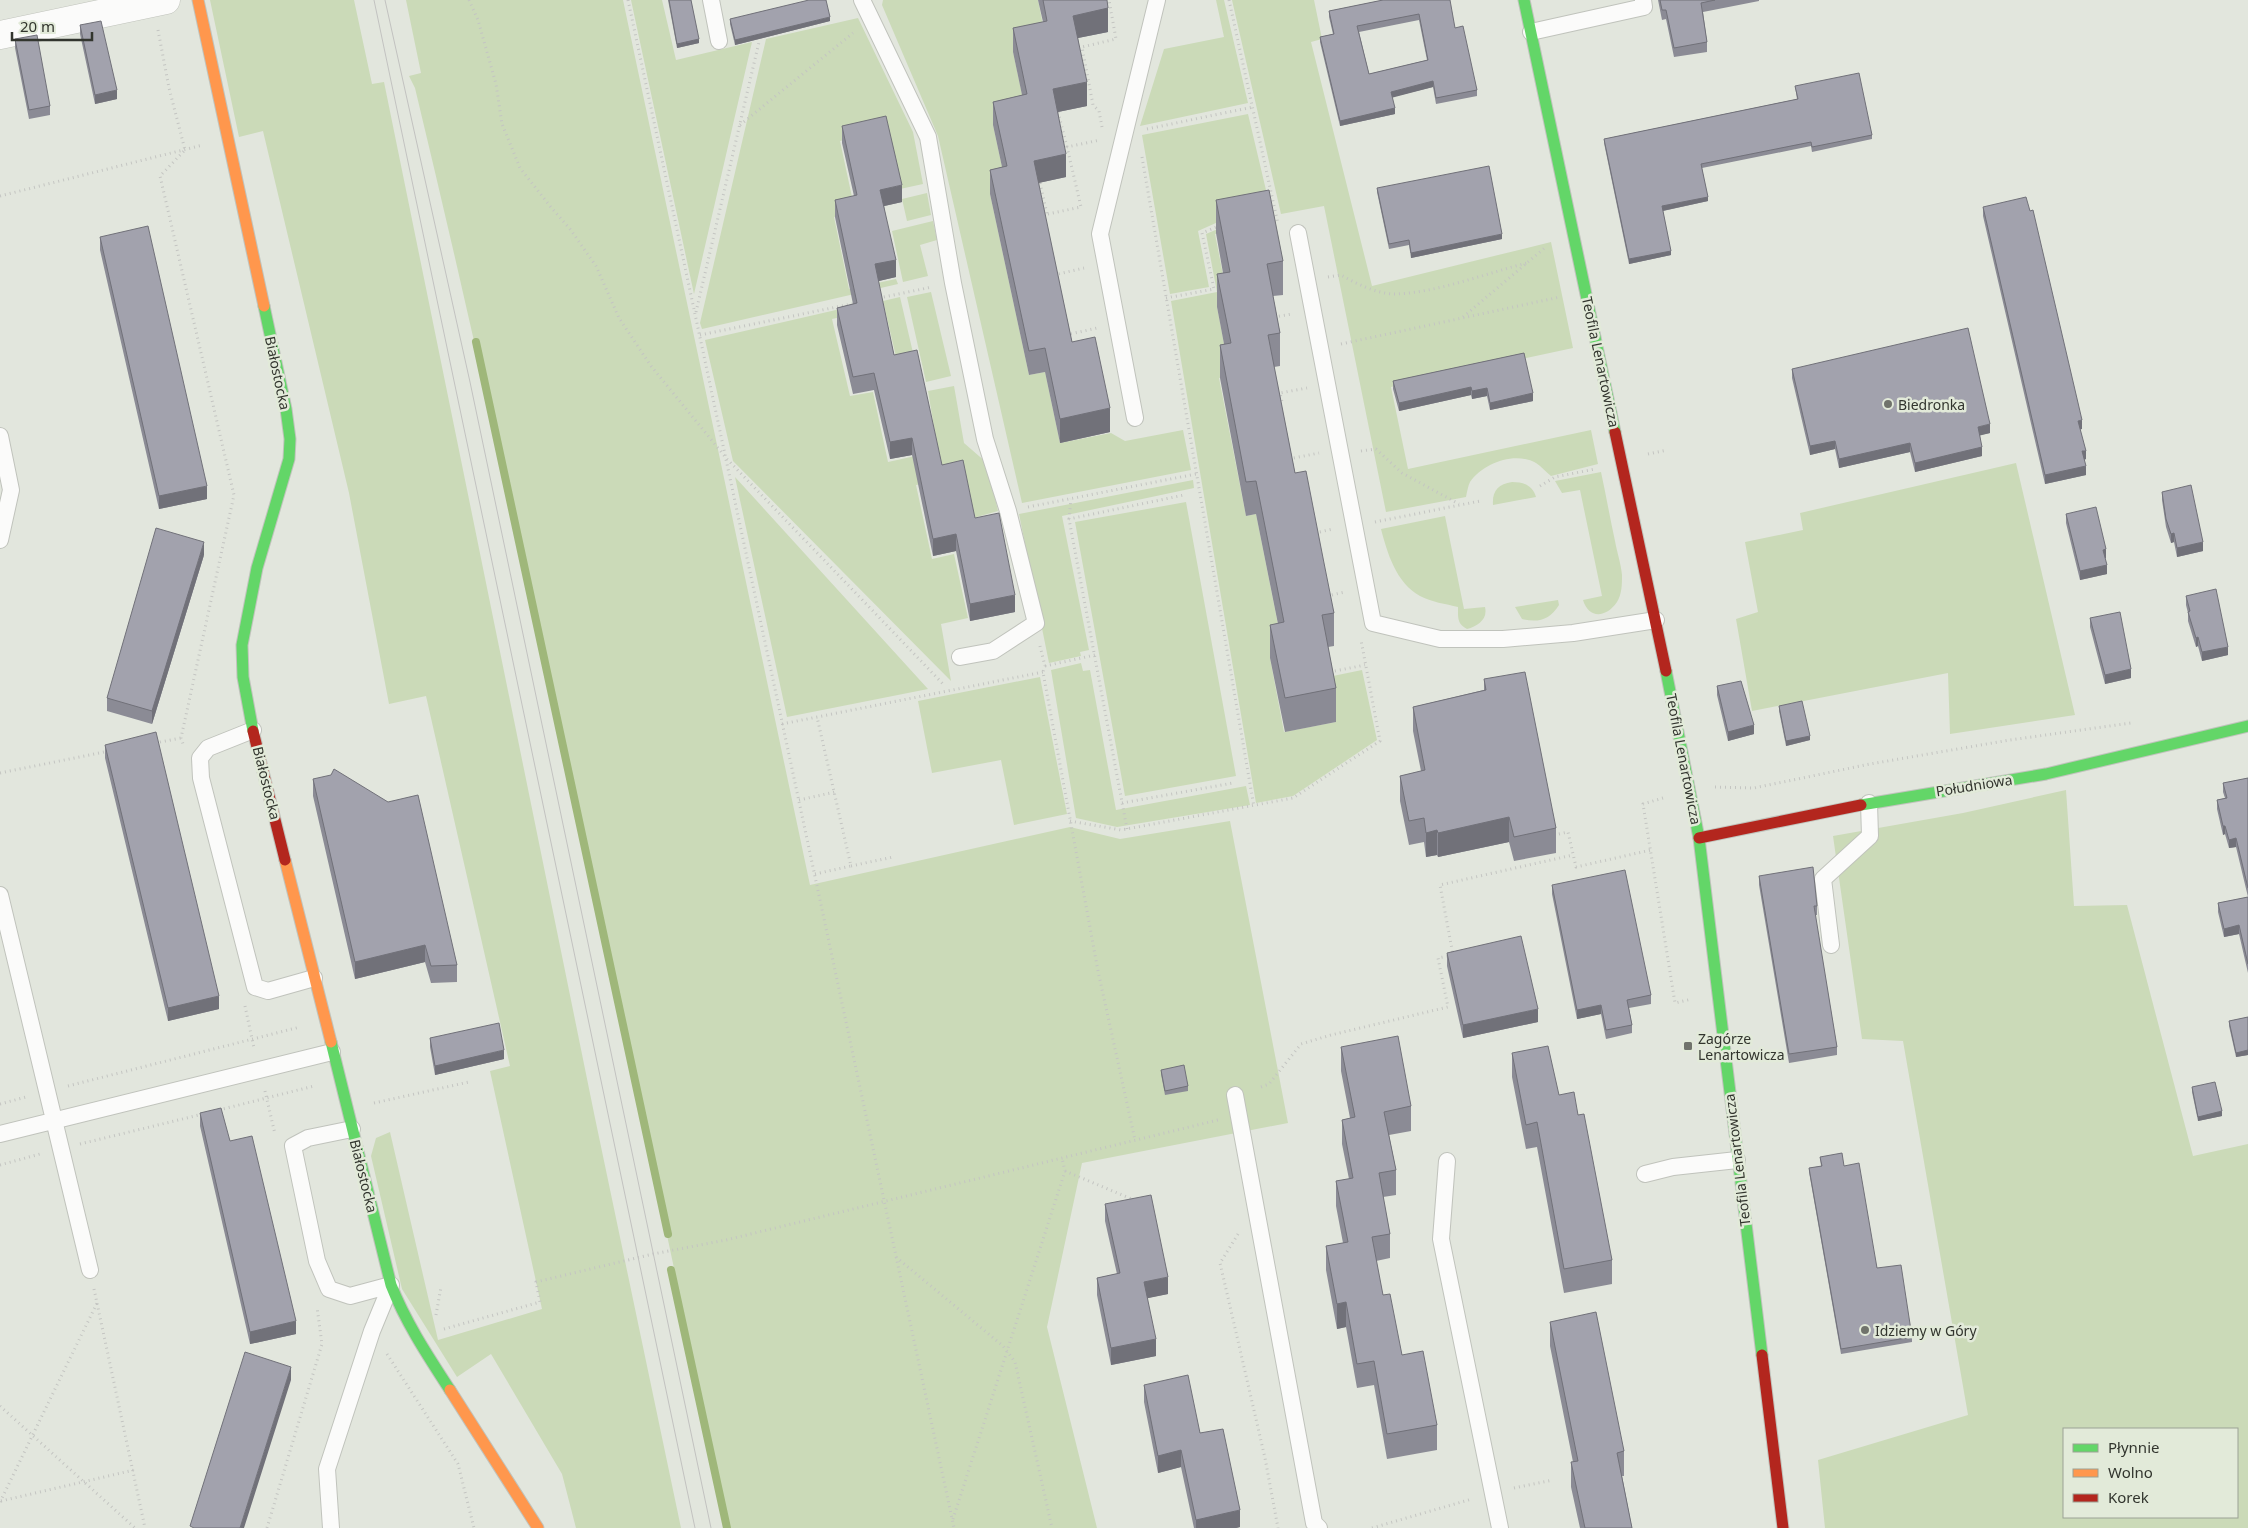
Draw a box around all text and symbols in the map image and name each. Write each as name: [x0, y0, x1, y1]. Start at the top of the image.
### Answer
scale bar: [12, 10, 92, 42]
text: 20 m: [20, 16, 55, 36]
street label: Teofila Lenartowicza: [1578, 295, 1624, 429]
street label: Białostocka: [261, 334, 295, 412]
place label: Biedronka: [1898, 395, 1965, 414]
marker: Biedronka: [1882, 398, 1894, 410]
street label: Teofila Lenartowicza: [1662, 692, 1706, 826]
street label: Białostocka: [249, 744, 285, 822]
street label: Południowa: [1934, 770, 2014, 800]
place label: Zagórze Lenartowicza: [1698, 1029, 1785, 1064]
marker: Zagórze Lenartowicza: [1682, 1040, 1694, 1052]
street label: Teofila Lenartowicza: [1719, 1093, 1755, 1227]
street label: Białostocka: [346, 1137, 382, 1215]
place label: Idziemy w Góry: [1875, 1321, 1977, 1340]
marker: Idziemy w Góry: [1859, 1324, 1871, 1336]
legend: [2063, 1428, 2238, 1518]
text: Płynnie: [2108, 1437, 2159, 1457]
text: Wolno: [2108, 1462, 2153, 1482]
text: Korek: [2108, 1487, 2149, 1507]

